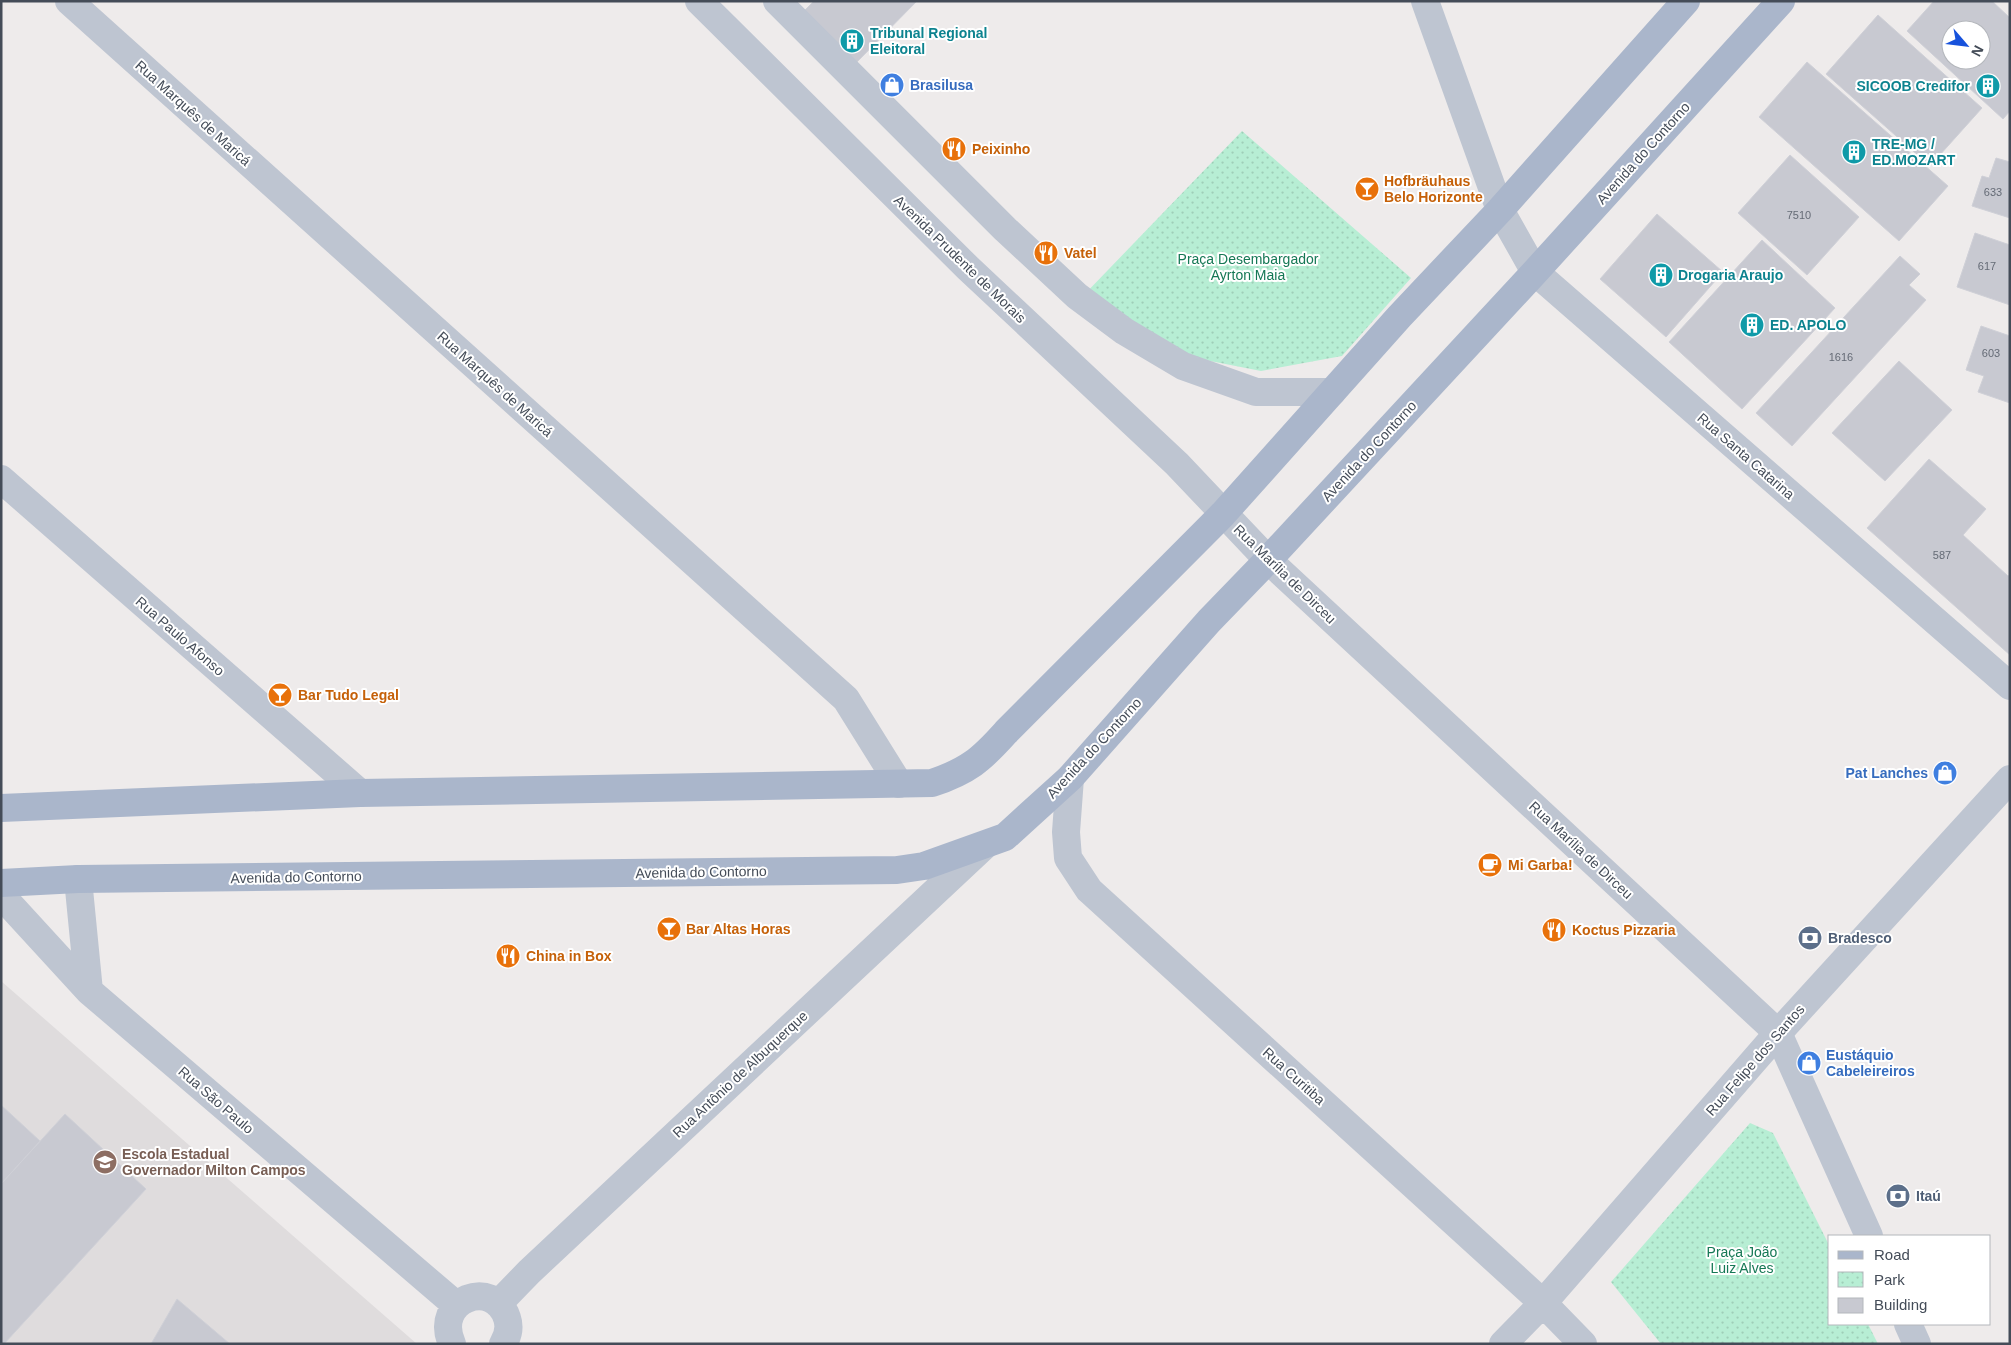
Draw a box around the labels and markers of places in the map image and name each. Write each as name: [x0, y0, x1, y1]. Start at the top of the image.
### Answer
place label: Tribunal Regional Eleitoral: [870, 25, 987, 57]
building icon: Tribunal Regional Eleitoral: [839, 28, 865, 54]
shop icon: Brasilusa: [879, 72, 905, 98]
building icon: SICOOB Credifor: [1975, 73, 2001, 99]
place label: Brasilusa: [910, 77, 973, 93]
place label: SICOOB Credifor: [1856, 78, 1971, 94]
restaurant icon: Peixinho: [941, 136, 967, 162]
place label: TRE-MG / ED.MOZART: [1872, 136, 1956, 168]
building icon: TRE-MG / ED.MOZART: [1841, 139, 1867, 165]
place label: Peixinho: [972, 141, 1030, 157]
place label: Hofbräuhaus Belo Horizonte: [1384, 173, 1483, 205]
bar icon: Hofbräuhaus Belo Horizonte: [1354, 176, 1380, 202]
restaurant icon: Vatel: [1033, 240, 1059, 266]
place label: Vatel: [1064, 245, 1097, 261]
building icon: Drogaria Araujo: [1648, 262, 1674, 288]
place label: Drogaria Araujo: [1678, 267, 1783, 283]
building icon: ED. APOLO: [1739, 312, 1765, 338]
place label: ED. APOLO: [1770, 317, 1847, 333]
bar icon: Bar Tudo Legal: [267, 682, 293, 708]
place label: Bar Tudo Legal: [298, 687, 399, 703]
shop icon: Pat Lanches: [1932, 760, 1958, 786]
place label: Pat Lanches: [1846, 765, 1928, 781]
cafe icon: Mi Garba!: [1477, 852, 1503, 878]
place label: Mi Garba!: [1508, 857, 1573, 873]
bar icon: Bar Altas Horas: [656, 916, 682, 942]
restaurant icon: Koctus Pizzaria: [1541, 917, 1567, 943]
place label: Bar Altas Horas: [686, 921, 791, 937]
place label: Koctus Pizzaria: [1572, 922, 1676, 938]
bank icon: Bradesco: [1797, 925, 1823, 951]
place label: Bradesco: [1828, 930, 1892, 946]
restaurant icon: China in Box: [495, 943, 521, 969]
place label: China in Box: [526, 948, 612, 964]
place label: Eustáquio Cabeleireiros: [1826, 1047, 1915, 1079]
shop icon: Eustáquio Cabeleireiros: [1796, 1050, 1822, 1076]
place label: Escola Estadual Governador Milton Campos: [122, 1146, 306, 1178]
school or university icon: Escola Estadual Governador Milton Campos: [92, 1149, 118, 1175]
bank icon: Itaú: [1885, 1183, 1911, 1209]
place label: Itaú: [1916, 1188, 1941, 1204]

